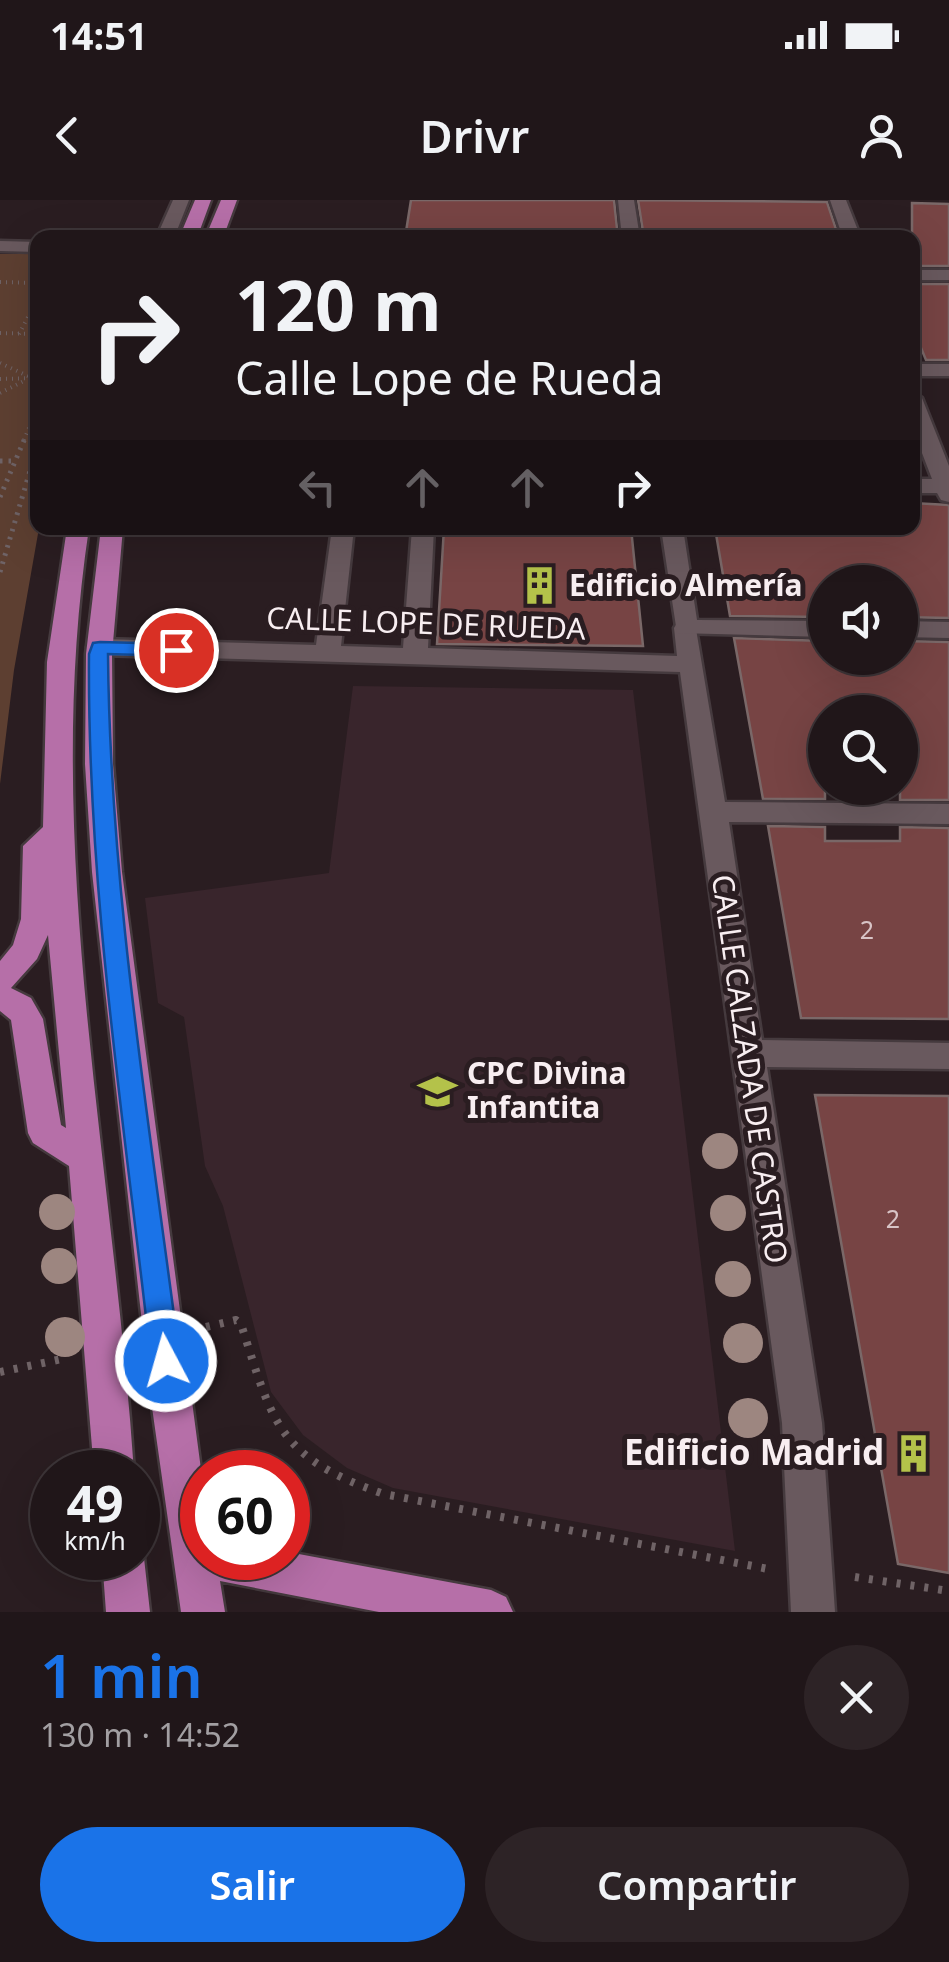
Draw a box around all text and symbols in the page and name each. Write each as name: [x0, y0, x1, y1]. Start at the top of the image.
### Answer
text: 14:51: [50, 9, 148, 61]
text: Drivr: [420, 105, 529, 166]
icon: back: [40, 108, 95, 163]
icon: person: [854, 108, 909, 163]
text: 120 m: [235, 256, 442, 352]
icon: right: [70, 270, 200, 400]
text: Calle Lope de Rueda: [235, 347, 663, 408]
icon: left: [290, 460, 345, 515]
icon: ahead: [395, 460, 450, 515]
icon: ahead: [500, 460, 555, 515]
icon: right: [605, 460, 660, 515]
place label: Edificio Almería: [569, 564, 803, 605]
building icon: Edificio Almería: [518, 565, 560, 607]
map controls: [808, 565, 918, 805]
button: sound: [808, 565, 918, 675]
street label: CALLE LOPE DE RUEDA: [266, 596, 587, 649]
pin: [134, 608, 219, 693]
icon: arrive: [149, 623, 204, 678]
button: search: [808, 695, 918, 805]
street label: CALLE CALZADA DE CASTRO: [703, 872, 798, 1266]
house number: 2: [860, 912, 874, 946]
place label: CPC Divina Infantita: [467, 1052, 626, 1127]
school or university icon: CPC Divina Infantita: [416, 1070, 458, 1112]
house number: 2: [886, 1201, 900, 1235]
position arrow: [114, 1309, 218, 1413]
place label: Edificio Madrid: [624, 1428, 884, 1475]
building icon: Edificio Madrid: [893, 1432, 935, 1474]
speed limit sign: 60: [180, 1450, 310, 1580]
text: 49: [66, 1469, 124, 1537]
text: km/h: [64, 1523, 126, 1557]
text: 1 min: [40, 1634, 203, 1716]
button: close: [804, 1645, 909, 1750]
text: 130 m · 14:52: [40, 1713, 240, 1756]
button: Salir: [40, 1827, 465, 1942]
button: Compartir: [485, 1827, 909, 1942]

